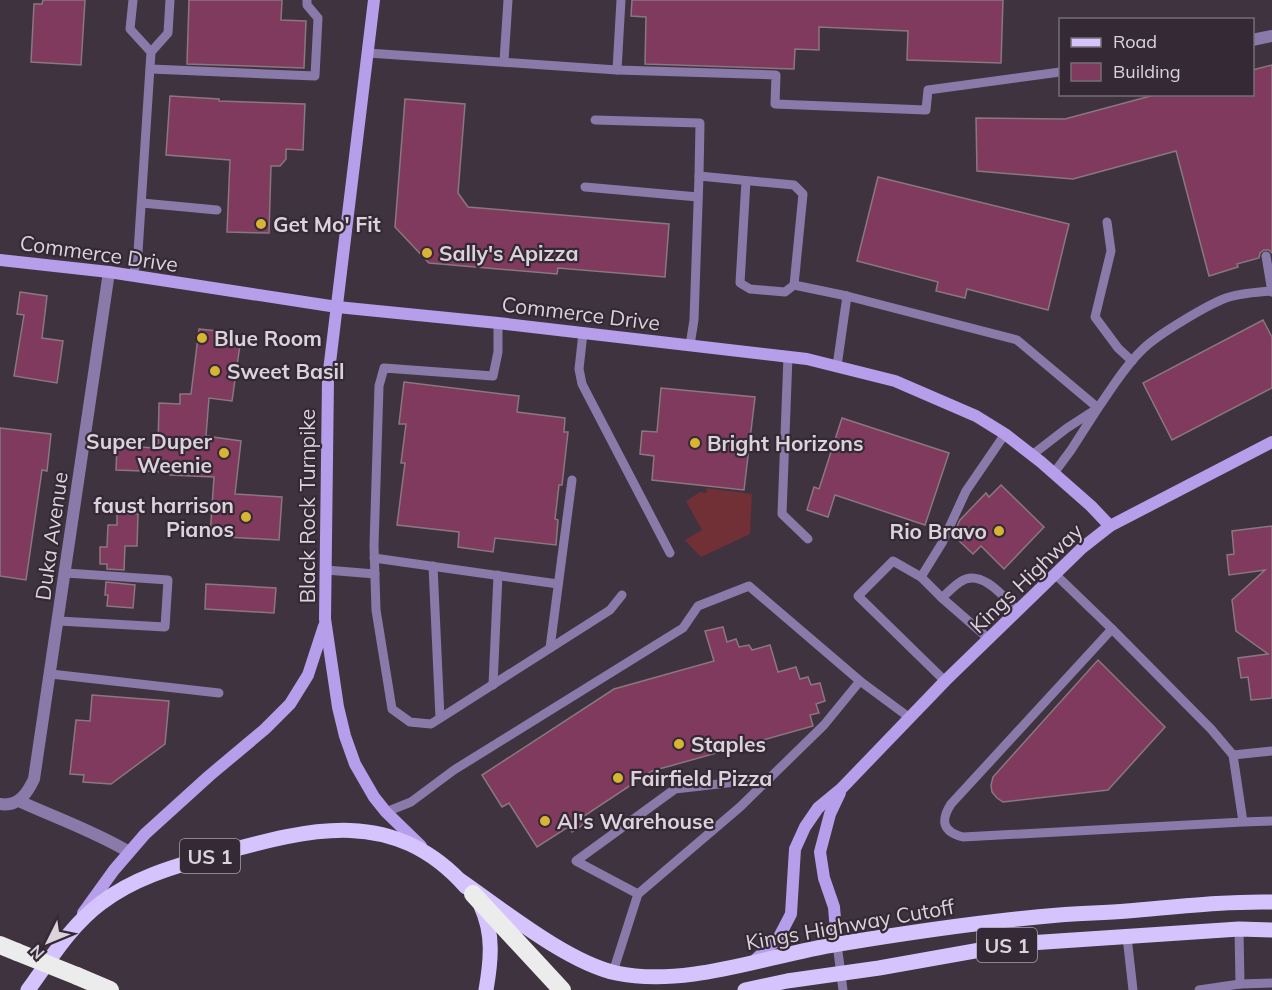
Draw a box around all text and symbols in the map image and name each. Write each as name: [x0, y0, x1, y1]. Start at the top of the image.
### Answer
legend: [1059, 18, 1254, 96]
text: Road: [1113, 30, 1157, 53]
text: Building: [1113, 60, 1181, 83]
place label: Get Mo' Fit: [273, 211, 381, 237]
marker: Get Mo' Fit: [254, 217, 268, 231]
street label: Commerce Drive: [18, 229, 180, 277]
place label: Sally's Apizza: [439, 240, 579, 266]
marker: Sally's Apizza: [420, 246, 434, 260]
street label: Commerce Drive: [500, 290, 662, 336]
place label: Blue Room: [214, 325, 322, 351]
marker: Blue Room: [195, 331, 209, 345]
place label: Sweet Basil: [227, 358, 344, 384]
marker: Sweet Basil: [208, 364, 222, 378]
street label: Black Rock Turnpike: [294, 409, 320, 603]
place label: Super Duper Weenie: [86, 428, 213, 478]
place label: Bright Horizons: [707, 430, 864, 456]
marker: Bright Horizons: [688, 436, 702, 450]
marker: Super Duper Weenie: [217, 446, 231, 460]
street label: Duka Avenue: [29, 470, 73, 602]
place label: faust harrison Pianos: [93, 492, 234, 542]
marker: faust harrison Pianos: [239, 510, 253, 524]
place label: Rio Bravo: [889, 518, 987, 544]
street label: Kings Highway: [964, 518, 1088, 638]
marker: Rio Bravo: [992, 524, 1006, 538]
place label: Staples: [691, 731, 766, 757]
marker: Staples: [672, 737, 686, 751]
place label: Fairfield Pizza: [630, 765, 772, 791]
marker: Fairfield Pizza: [611, 771, 625, 785]
place label: Al's Warehouse: [557, 808, 714, 834]
marker: Al's Warehouse: [538, 814, 552, 828]
road number: US 1: [180, 839, 240, 873]
street label: Kings Highway Cutoff: [744, 893, 957, 955]
north arrow: [18, 912, 78, 972]
road number: US 1: [977, 928, 1037, 962]
text: N: [26, 941, 48, 963]

